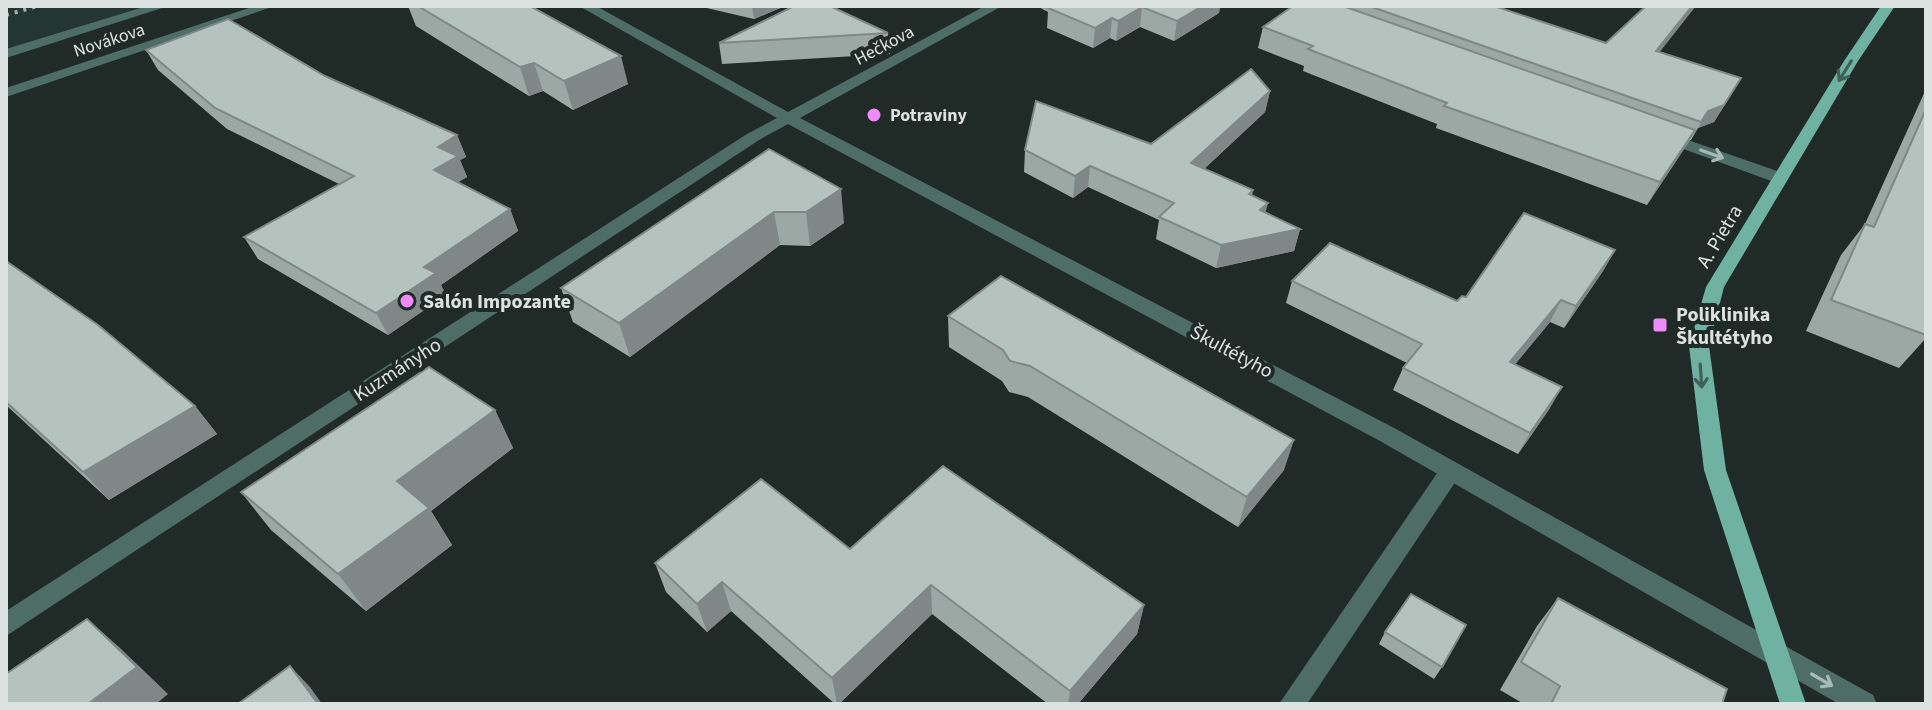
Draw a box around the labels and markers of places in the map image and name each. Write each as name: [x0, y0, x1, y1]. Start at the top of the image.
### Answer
place label: Potraviny: [890, 103, 968, 128]
marker: Potraviny: [865, 106, 883, 124]
place label: Salón Impozante: [423, 288, 571, 316]
marker: Salón Impozante: [398, 292, 416, 310]
place label: Poliklinika Škultétyho: [1676, 301, 1773, 352]
marker: Poliklinika Škultétyho: [1651, 316, 1669, 334]

